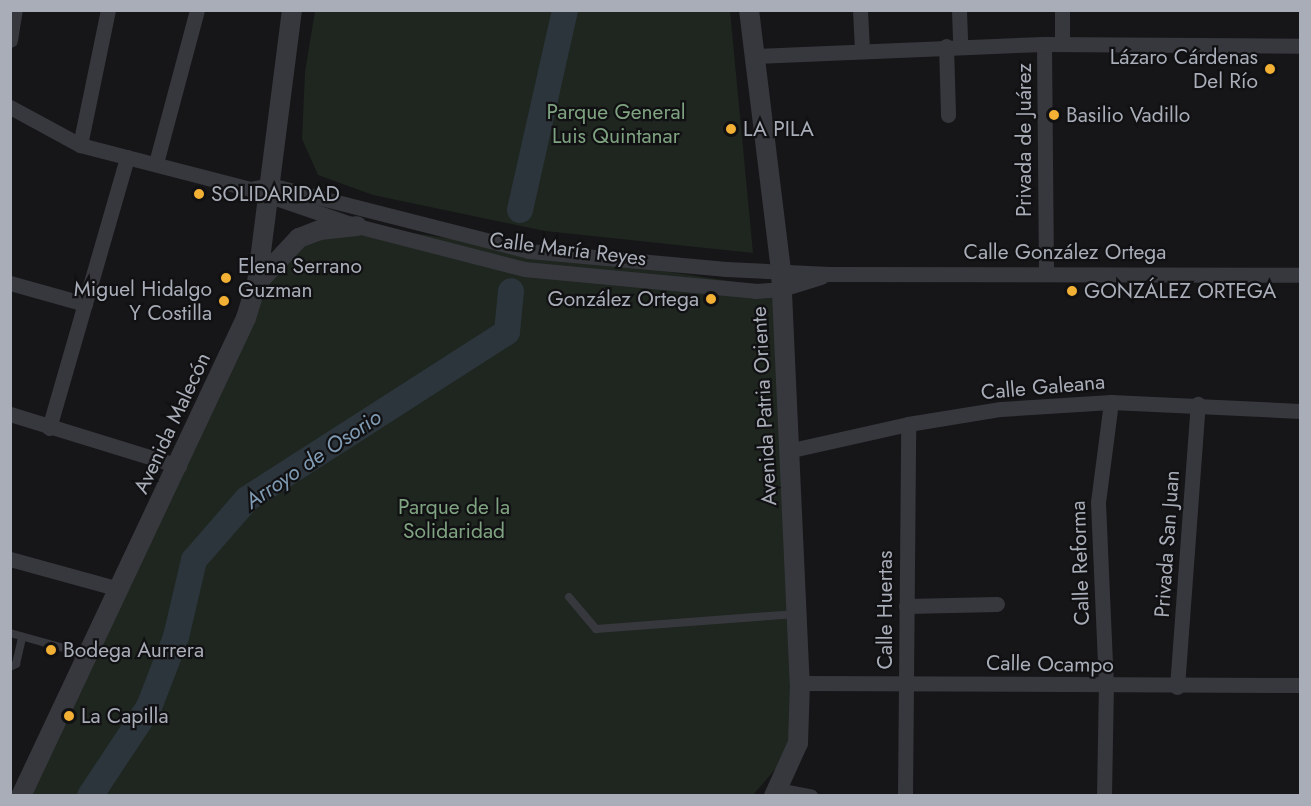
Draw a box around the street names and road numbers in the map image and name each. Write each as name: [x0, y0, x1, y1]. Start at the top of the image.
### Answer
street label: Privada de Juárez: [1011, 63, 1037, 217]
street label: Calle María Reyes: [488, 227, 648, 271]
street label: Calle González Ortega: [964, 239, 1166, 265]
street label: Avenida Patria Oriente: [746, 306, 782, 506]
street label: Avenida Malecón: [128, 348, 216, 498]
street label: Calle Galeana: [980, 369, 1106, 405]
street label: Privada San Juan: [1149, 470, 1185, 618]
street label: Calle Reforma: [1065, 500, 1095, 626]
street label: Calle Huertas: [872, 551, 898, 669]
street label: Calle Ocampo: [986, 650, 1114, 678]

